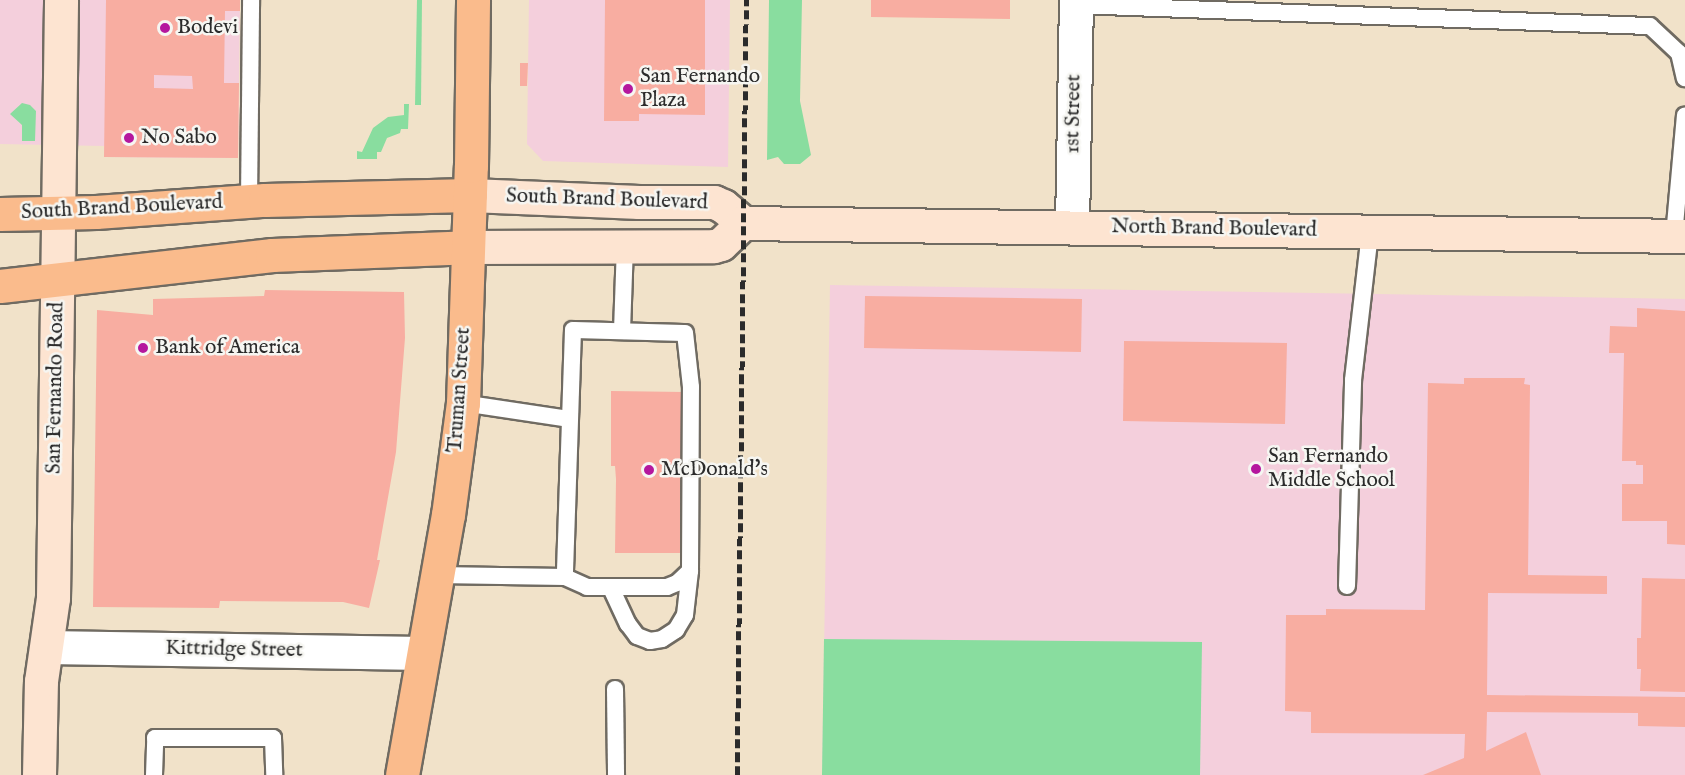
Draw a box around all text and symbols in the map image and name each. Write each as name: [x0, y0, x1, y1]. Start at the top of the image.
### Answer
place label: Bodevi: [177, 15, 238, 41]
marker: Bodevi: [158, 21, 172, 35]
place label: San Fernando Plaza: [640, 64, 760, 114]
street label: 1st Street: [1061, 74, 1087, 154]
marker: San Fernando Plaza: [621, 82, 635, 96]
place label: No Sabo: [141, 125, 217, 151]
marker: No Sabo: [122, 131, 136, 145]
street label: South Brand Boulevard: [506, 184, 708, 216]
street label: South Brand Boulevard: [20, 190, 224, 226]
street label: North Brand Boulevard: [1111, 215, 1317, 243]
street label: San Fernando Road: [42, 302, 70, 474]
street label: Truman Street: [443, 327, 477, 453]
place label: Bank of America: [155, 335, 300, 361]
marker: Bank of America: [136, 341, 150, 355]
place label: San Fernando Middle School: [1268, 444, 1395, 494]
place label: McDonald's: [661, 457, 768, 483]
marker: San Fernando Middle School: [1249, 462, 1263, 476]
marker: McDonald's: [642, 463, 656, 477]
street label: Kittridge Street: [165, 636, 303, 664]

